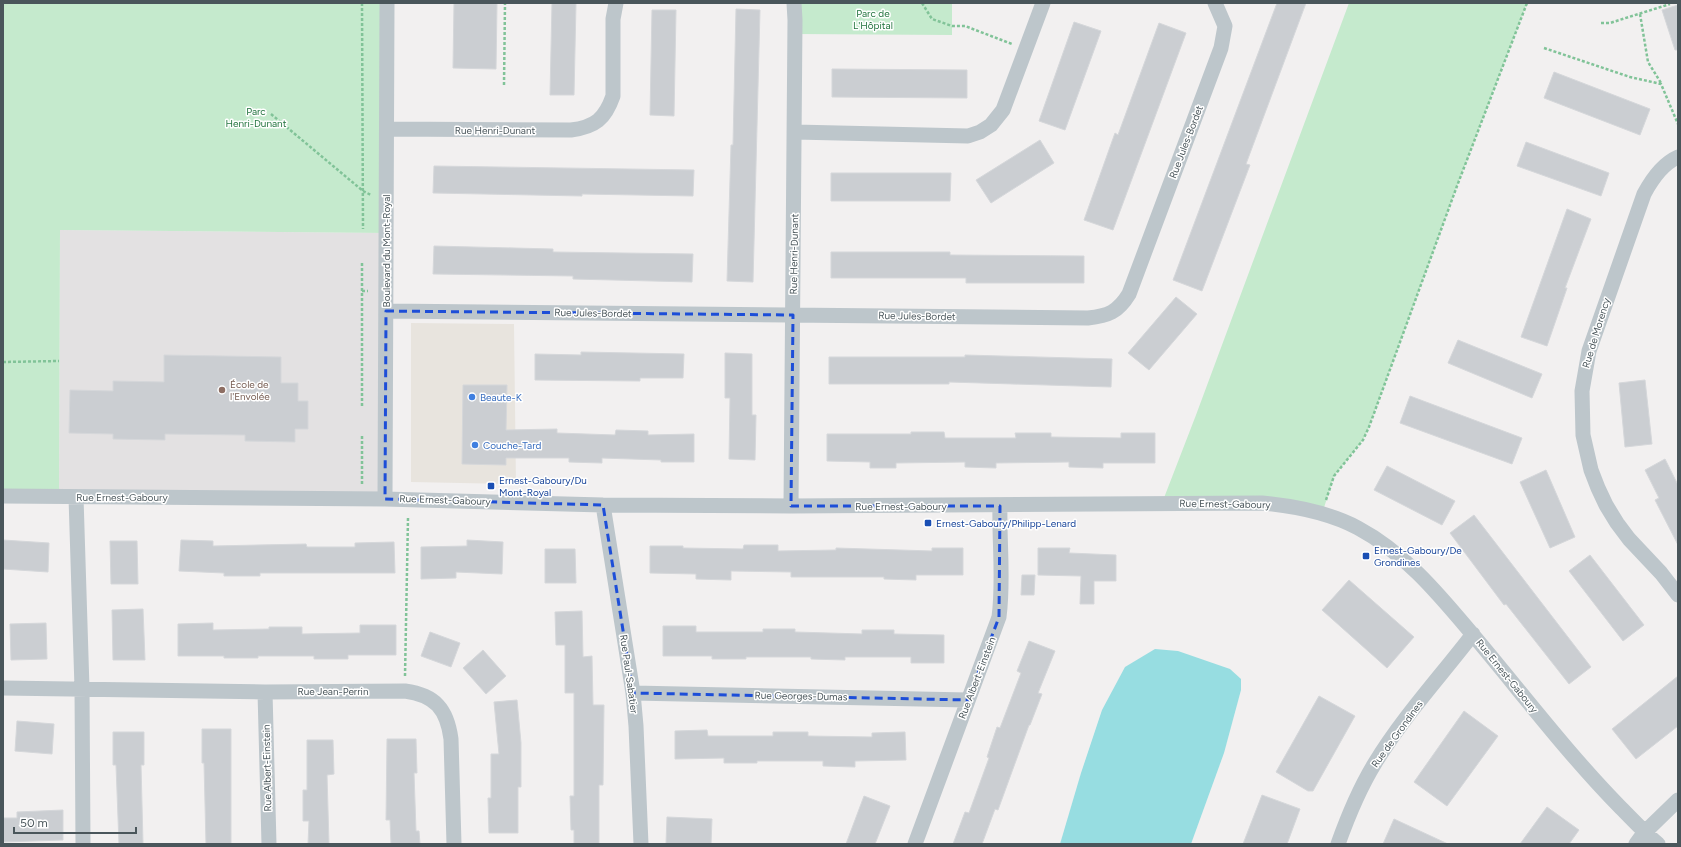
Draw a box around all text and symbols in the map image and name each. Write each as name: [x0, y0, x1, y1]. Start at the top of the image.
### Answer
park label: Parc de L'Hôpital: [853, 7, 893, 32]
street label: Rue Jules-Bordet: [1166, 103, 1206, 180]
park label: Parc Henri-Dunant: [226, 105, 287, 130]
street label: Rue Henri-Dunant: [455, 124, 536, 137]
street label: Boulevard du Mont-Royal: [380, 195, 393, 307]
street label: Rue Henri-Dunant: [787, 213, 801, 294]
street label: Rue de Morency: [1579, 296, 1613, 370]
street label: Rue Jules-Bordet: [554, 306, 632, 320]
street label: Rue Jules-Bordet: [878, 309, 956, 323]
place label: École de l'Envolée: [230, 378, 270, 403]
marker: École de l'Envolée: [217, 385, 227, 395]
place label: Beaute-K: [480, 391, 523, 404]
marker: Beaute-K: [467, 392, 477, 402]
place label: Couche-Tard: [483, 439, 542, 452]
marker: Couche-Tard: [470, 440, 480, 450]
place label: Ernest-Gaboury/Du Mont-Royal: [499, 474, 587, 499]
marker: Ernest-Gaboury/Du Mont-Royal: [486, 481, 496, 491]
street label: Rue Ernest-Gaboury: [76, 491, 168, 504]
street label: Rue Ernest-Gaboury: [399, 492, 492, 508]
street label: Rue Ernest-Gaboury: [1179, 497, 1271, 511]
street label: Rue Ernest-Gaboury: [855, 500, 947, 513]
place label: Ernest-Gaboury/Philipp-Lenard: [936, 517, 1076, 530]
marker: Ernest-Gaboury/Philipp-Lenard: [923, 518, 933, 528]
place label: Ernest-Gaboury/De Grondines: [1374, 544, 1462, 569]
marker: Ernest-Gaboury/De Grondines: [1361, 551, 1371, 561]
street label: Rue Paul-Sabatier: [617, 634, 641, 715]
street label: Rue Albert-Einstein: [955, 635, 999, 721]
street label: Rue Ernest-Gaboury: [1473, 636, 1541, 716]
street label: Rue Jean-Perrin: [297, 685, 369, 698]
street label: Rue Georges-Dumas: [754, 689, 848, 703]
street label: Rue de Grondines: [1368, 698, 1426, 770]
street label: Rue Albert-Einstein: [260, 724, 274, 812]
scale bar: [14, 809, 136, 835]
text: 50 m: [20, 816, 48, 830]

